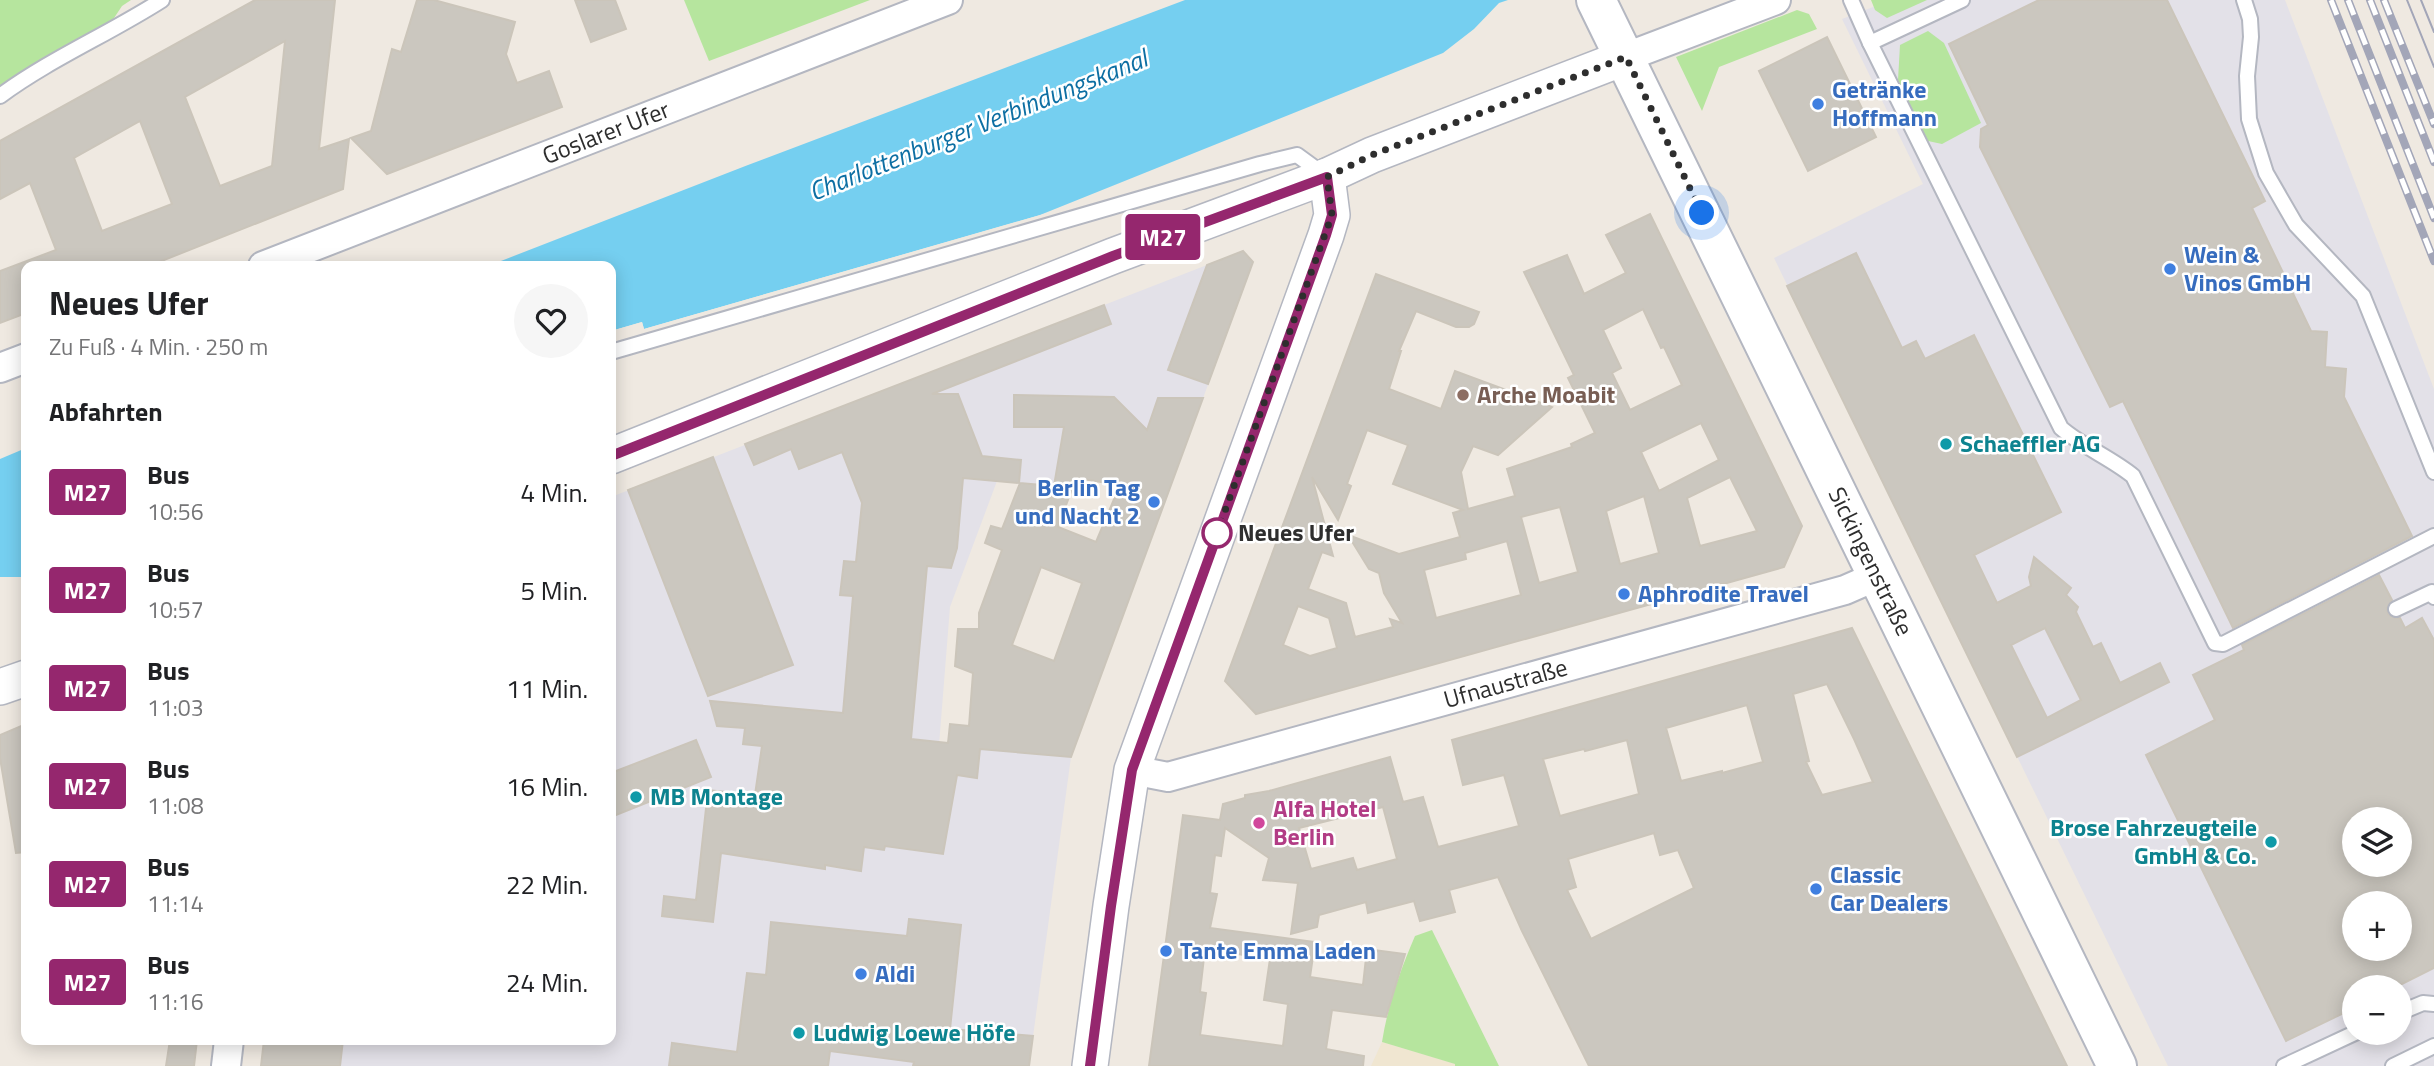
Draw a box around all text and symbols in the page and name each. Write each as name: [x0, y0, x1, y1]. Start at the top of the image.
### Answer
water label: Charlottenburger Verbindungskanal: [803, 37, 1156, 210]
place label: Getränke Hoffmann: [1832, 71, 1937, 135]
street label: Goslarer Ufer: [537, 91, 675, 173]
marker: Getränke Hoffmann: [1810, 96, 1826, 112]
your location: [1684, 195, 1719, 230]
line badge: M27: [1123, 214, 1203, 260]
text: M27: [1139, 219, 1187, 255]
place label: Wein & Vinos GmbH: [2184, 236, 2311, 300]
marker: Wein & Vinos GmbH: [2162, 261, 2178, 277]
text: Neues Ufer: [49, 278, 209, 328]
button: heart: [514, 284, 588, 358]
text: Zu Fuß · 4 Min. · 250 m: [49, 329, 268, 364]
place label: Arche Moabit: [1477, 376, 1616, 412]
marker: Arche Moabit: [1455, 387, 1471, 403]
text: Abfahrten: [49, 392, 163, 431]
place label: Schaeffler AG: [1960, 425, 2100, 461]
marker: Schaeffler AG: [1938, 436, 1954, 452]
text: Bus: [147, 455, 189, 494]
place label: Berlin Tag und Nacht 2: [1015, 469, 1140, 533]
text: 4 Min.: [521, 473, 588, 512]
text: M27: [64, 474, 111, 510]
street label: Sickingenstraße: [1820, 481, 1923, 642]
text: 10:56: [147, 494, 204, 529]
marker: Berlin Tag und Nacht 2: [1146, 494, 1162, 510]
place label: Neues Ufer: [1238, 514, 1354, 550]
marker: Neues Ufer: [1202, 518, 1232, 548]
text: Bus: [147, 553, 189, 592]
text: 5 Min.: [521, 571, 588, 610]
text: M27: [64, 572, 111, 608]
place label: Aphrodite Travel: [1638, 575, 1809, 611]
marker: Aphrodite Travel: [1616, 586, 1632, 602]
text: 10:57: [147, 592, 204, 627]
street label: Ufnaustraße: [1439, 649, 1571, 717]
text: Bus: [147, 651, 189, 690]
text: 11 Min.: [506, 669, 588, 708]
text: M27: [64, 670, 111, 706]
text: 11:03: [147, 690, 204, 725]
text: Bus: [147, 749, 189, 788]
text: 16 Min.: [506, 767, 588, 806]
text: M27: [64, 768, 111, 804]
place label: MB Montage: [650, 778, 783, 814]
text: 11:08: [147, 788, 204, 823]
marker: MB Montage: [628, 789, 644, 805]
place label: Alfa Hotel Berlin: [1273, 790, 1376, 854]
map controls: [2342, 807, 2412, 1045]
button: layers: [2342, 807, 2412, 877]
place label: Brose Fahrzeugteile GmbH & Co.: [2050, 809, 2257, 873]
marker: Alfa Hotel Berlin: [1251, 815, 1267, 831]
marker: Brose Fahrzeugteile GmbH & Co.: [2263, 834, 2279, 850]
text: Bus: [147, 847, 189, 886]
place label: Classic Car Dealers: [1830, 856, 1948, 920]
text: 22 Min.: [506, 865, 588, 904]
text: M27: [64, 866, 111, 902]
marker: Classic Car Dealers: [1808, 881, 1824, 897]
text: 11:14: [147, 886, 204, 921]
button: +: [2342, 891, 2412, 961]
place label: Tante Emma Laden: [1180, 932, 1376, 968]
marker: Tante Emma Laden: [1158, 943, 1174, 959]
text: Bus: [147, 945, 189, 984]
place label: Aldi: [875, 955, 915, 991]
text: 24 Min.: [506, 963, 588, 1002]
text: M27: [64, 964, 111, 1000]
marker: Aldi: [853, 966, 869, 982]
button: −: [2342, 975, 2412, 1045]
text: 11:16: [147, 984, 204, 1019]
place label: Ludwig Loewe Höfe: [813, 1014, 1016, 1050]
marker: Ludwig Loewe Höfe: [791, 1025, 807, 1041]

